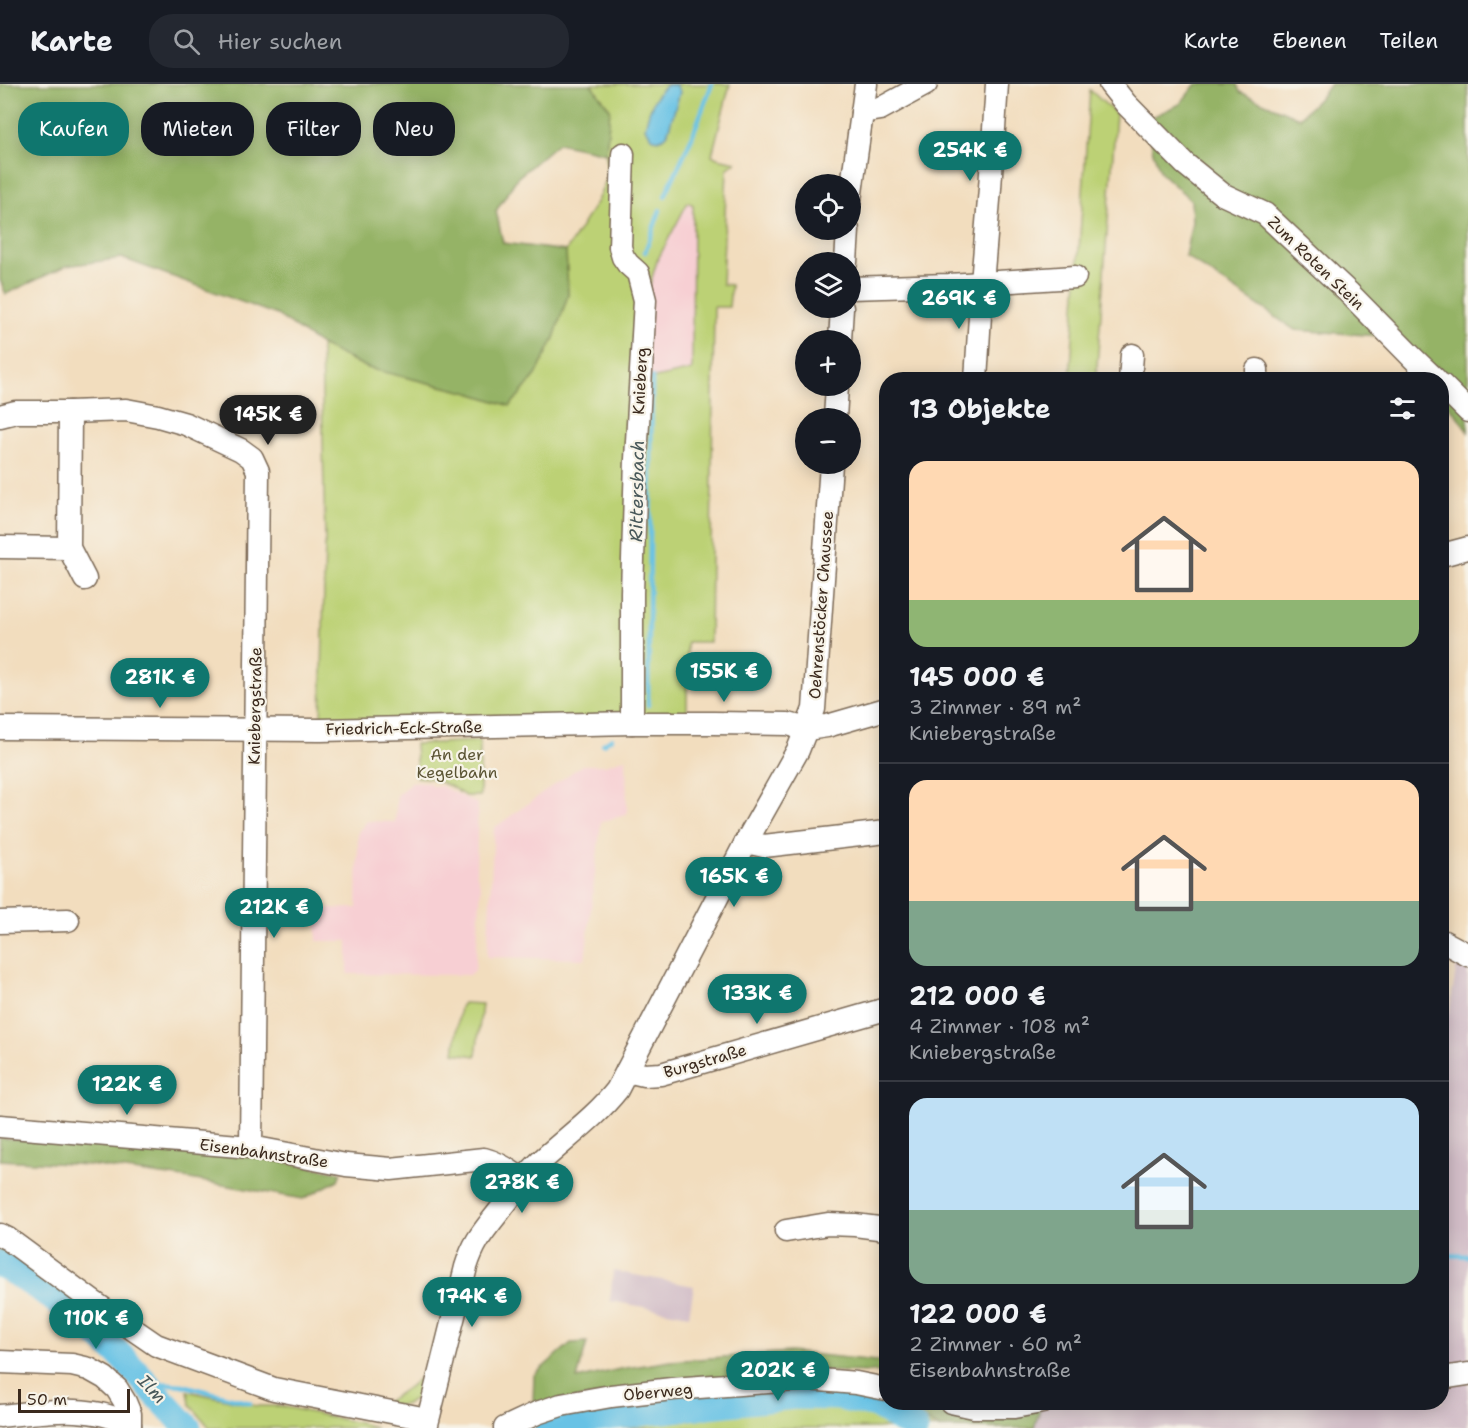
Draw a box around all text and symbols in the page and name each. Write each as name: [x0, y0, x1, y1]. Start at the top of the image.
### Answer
search box: [149, 14, 569, 68]
text: Karte: [30, 22, 113, 60]
icon: search: [170, 25, 203, 58]
text: Hier suchen: [218, 27, 342, 56]
text: Karte: [1184, 27, 1239, 55]
text: Ebenen: [1272, 27, 1347, 55]
text: Teilen: [1380, 27, 1438, 55]
chip: Kaufen: [18, 102, 129, 156]
chip: Mieten: [141, 102, 254, 156]
chip: Filter: [266, 102, 361, 156]
chip: Neu: [373, 102, 455, 156]
pin: 254K €: [921, 131, 1019, 182]
text: 254K €: [933, 137, 1007, 163]
map controls: [795, 174, 861, 474]
button: locate: [795, 174, 861, 240]
street label: Zum Roten Stein: [1263, 211, 1369, 315]
button: layers: [795, 252, 861, 318]
pin: 269K €: [910, 279, 1008, 330]
text: 269K €: [921, 285, 997, 311]
button: +: [795, 330, 861, 396]
street label: Knieberg: [628, 347, 652, 415]
text: 13 Objekte: [909, 391, 1051, 426]
icon: filters: [1386, 392, 1419, 425]
pin: 145K €: [219, 395, 317, 446]
text: 145K €: [233, 401, 303, 427]
button: −: [795, 408, 861, 474]
water label: Rittersbach: [624, 440, 650, 542]
icon: home: [1110, 500, 1218, 608]
street label: Oehrenstöcker Chaussee: [804, 510, 838, 700]
street label: Kniebergstraße: [243, 647, 267, 765]
pin: 155K €: [675, 652, 773, 703]
pin: 281K €: [111, 658, 209, 709]
text: 155K €: [690, 658, 758, 684]
text: 145 000 €: [909, 659, 1045, 694]
text: 281K €: [124, 664, 196, 690]
text: 3 Zimmer · 89 m²: [909, 694, 1081, 720]
street label: Friedrich-Eck-Straße: [325, 716, 483, 740]
text: Kniebergstraße: [909, 720, 1056, 746]
park label: An der Kegelbahn: [416, 744, 498, 783]
icon: home: [1110, 819, 1218, 927]
pin: 165K €: [685, 857, 783, 908]
text: 165K €: [699, 863, 769, 889]
pin: 212K €: [225, 888, 323, 939]
text: 212K €: [239, 894, 309, 920]
pin: 133K €: [708, 974, 806, 1025]
text: 212 000 €: [909, 978, 1046, 1013]
text: 133K €: [722, 980, 792, 1006]
text: 4 Zimmer · 108 m²: [909, 1013, 1090, 1039]
street label: Burgstraße: [661, 1039, 749, 1083]
text: Kniebergstraße: [909, 1039, 1056, 1065]
pin: 122K €: [78, 1065, 176, 1116]
text: 122K €: [92, 1071, 162, 1097]
street label: Eisenbahnstraße: [198, 1134, 330, 1172]
icon: home: [1110, 1137, 1218, 1245]
pin: 278K €: [473, 1163, 571, 1214]
text: 278K €: [484, 1169, 560, 1195]
pin: 174K €: [423, 1277, 521, 1328]
text: 174K €: [436, 1283, 508, 1309]
text: 122 000 €: [909, 1296, 1047, 1331]
pin: 110K €: [47, 1299, 145, 1350]
text: 110K €: [63, 1305, 129, 1331]
text: 2 Zimmer · 60 m²: [909, 1331, 1082, 1357]
pin: 202K €: [729, 1351, 827, 1402]
text: 202K €: [740, 1357, 816, 1383]
text: Eisenbahnstraße: [909, 1357, 1071, 1383]
water label: Ilm: [132, 1369, 172, 1409]
street label: Oberweg: [622, 1378, 694, 1405]
scale bar: [18, 1386, 130, 1414]
text: 50 m: [27, 1389, 67, 1410]

